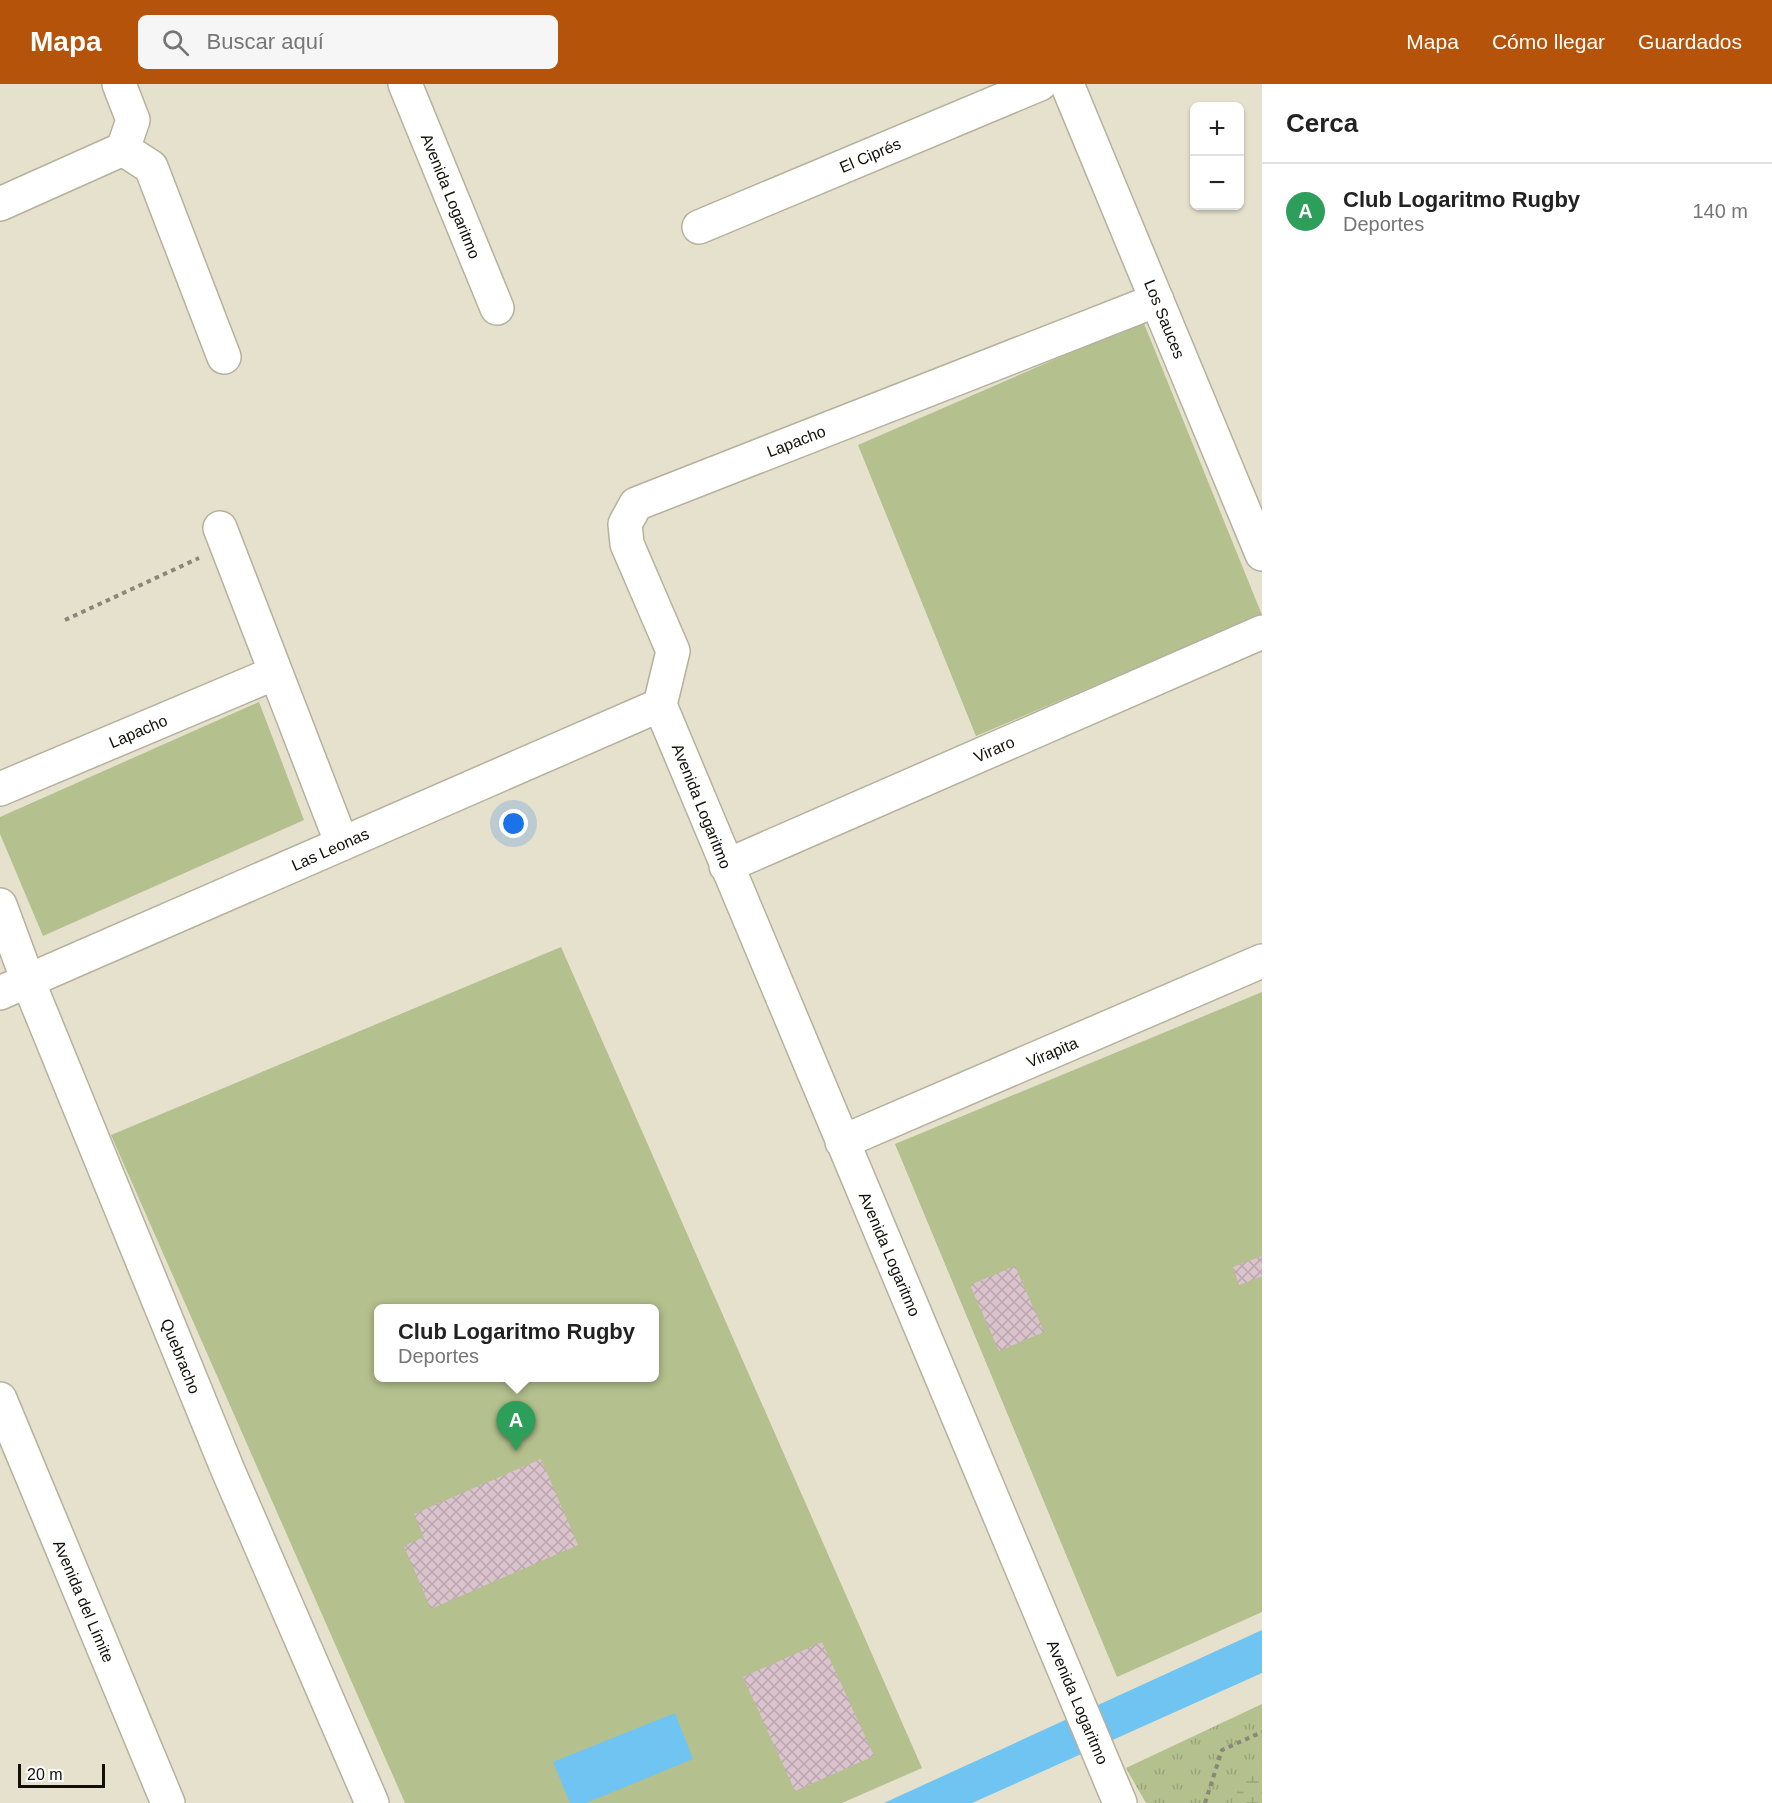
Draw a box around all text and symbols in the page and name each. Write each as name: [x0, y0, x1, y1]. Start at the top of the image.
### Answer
search box: [138, 15, 558, 69]
text: Mapa: [30, 26, 102, 57]
icon: search: [159, 26, 192, 59]
text: Buscar aquí: [207, 29, 324, 54]
text: Mapa: [1406, 30, 1459, 53]
text: Cómo llegar: [1492, 30, 1605, 53]
text: Guardados: [1638, 30, 1742, 53]
map controls: [1190, 102, 1244, 210]
button: +: [1190, 102, 1244, 156]
text: Cerca: [1286, 108, 1358, 138]
street label: Avenida Logaritmo: [418, 131, 483, 261]
street label: El Ciprés: [837, 135, 903, 176]
button: −: [1190, 156, 1244, 210]
text: Club Logaritmo Rugby: [1343, 187, 1580, 212]
text: A: [1298, 200, 1313, 222]
text: 140 m: [1692, 200, 1748, 222]
text: Deportes: [1343, 213, 1424, 235]
street label: Los Sauces: [1141, 277, 1188, 361]
street label: Lapacho: [764, 422, 828, 460]
street label: Lapacho: [107, 712, 170, 751]
street label: Viraro: [971, 733, 1017, 766]
street label: Avenida Logaritmo: [669, 741, 734, 871]
your location: [499, 809, 528, 838]
street label: Las Leonas: [289, 825, 371, 874]
street label: Virapita: [1024, 1034, 1080, 1071]
street label: Avenida Logaritmo: [856, 1190, 923, 1319]
popup: [374, 1304, 659, 1382]
street label: Quebracho: [158, 1316, 203, 1396]
text: Club Logaritmo Rugby: [398, 1319, 635, 1344]
text: Deportes: [398, 1345, 479, 1367]
pin: A: [496, 1402, 536, 1451]
street label: Avenida del Límite: [50, 1537, 117, 1665]
street label: Avenida Logaritmo: [1044, 1638, 1111, 1767]
scale bar: [18, 1761, 105, 1788]
text: 20 m: [27, 1766, 63, 1783]

